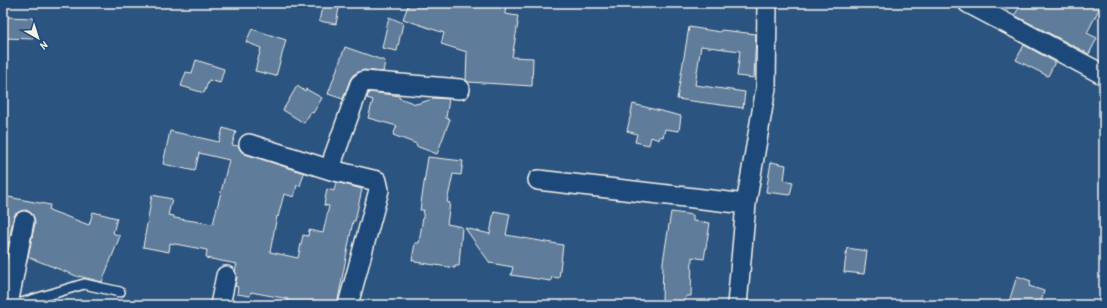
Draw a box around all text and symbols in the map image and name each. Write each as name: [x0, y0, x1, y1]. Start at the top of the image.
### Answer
north arrow: [18, 18, 58, 58]
text: N: [38, 38, 51, 53]

